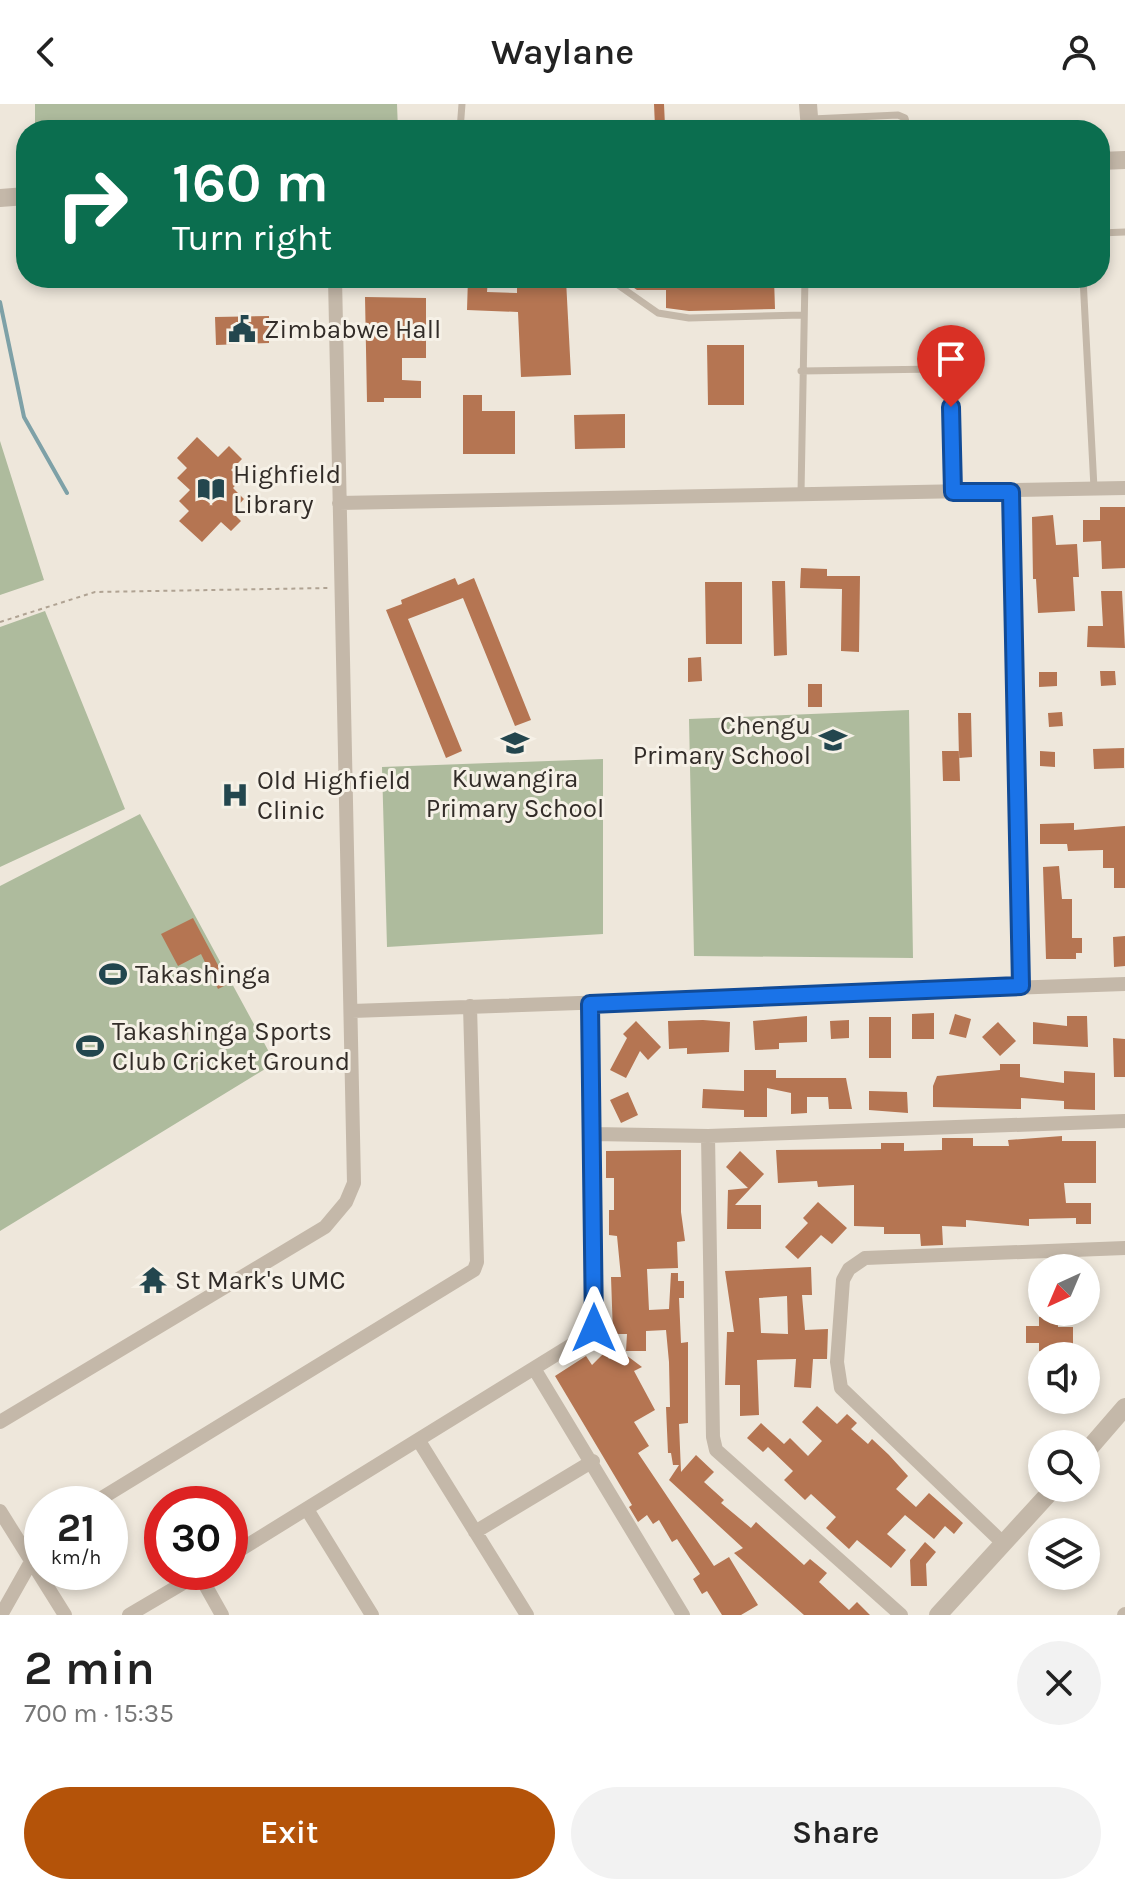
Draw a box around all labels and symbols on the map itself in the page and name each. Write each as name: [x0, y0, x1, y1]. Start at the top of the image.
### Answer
public building icon: Zimbabwe Hall: [227, 314, 257, 344]
place label: Zimbabwe Hall: [264, 314, 441, 345]
pin: [917, 325, 985, 407]
place label: Highfield Library: [233, 459, 341, 520]
library icon: Highfield Library: [196, 474, 226, 504]
place label: Chengu Primary School: [633, 710, 811, 771]
school or university icon: Chengu Primary School: [818, 725, 848, 755]
school or university icon: Kuwangira Primary School: [500, 728, 530, 758]
place label: Kuwangira Primary School: [426, 763, 604, 824]
place label: Old Highfield Clinic: [257, 765, 411, 826]
hospital icon: Old Highfield Clinic: [220, 780, 250, 810]
sports icon: Takashinga: [98, 959, 128, 989]
place label: Takashinga: [135, 959, 271, 990]
place label: Takashinga Sports Club Cricket Ground: [112, 1016, 350, 1077]
sports icon: Takashinga Sports Club Cricket Ground: [75, 1031, 105, 1061]
north arrow: [1028, 1254, 1100, 1326]
temple icon: St Mark's UMC: [138, 1265, 168, 1295]
place label: St Mark's UMC: [175, 1265, 345, 1296]
position arrow: [552, 1286, 636, 1370]
speed limit sign: 30: [144, 1486, 248, 1590]

